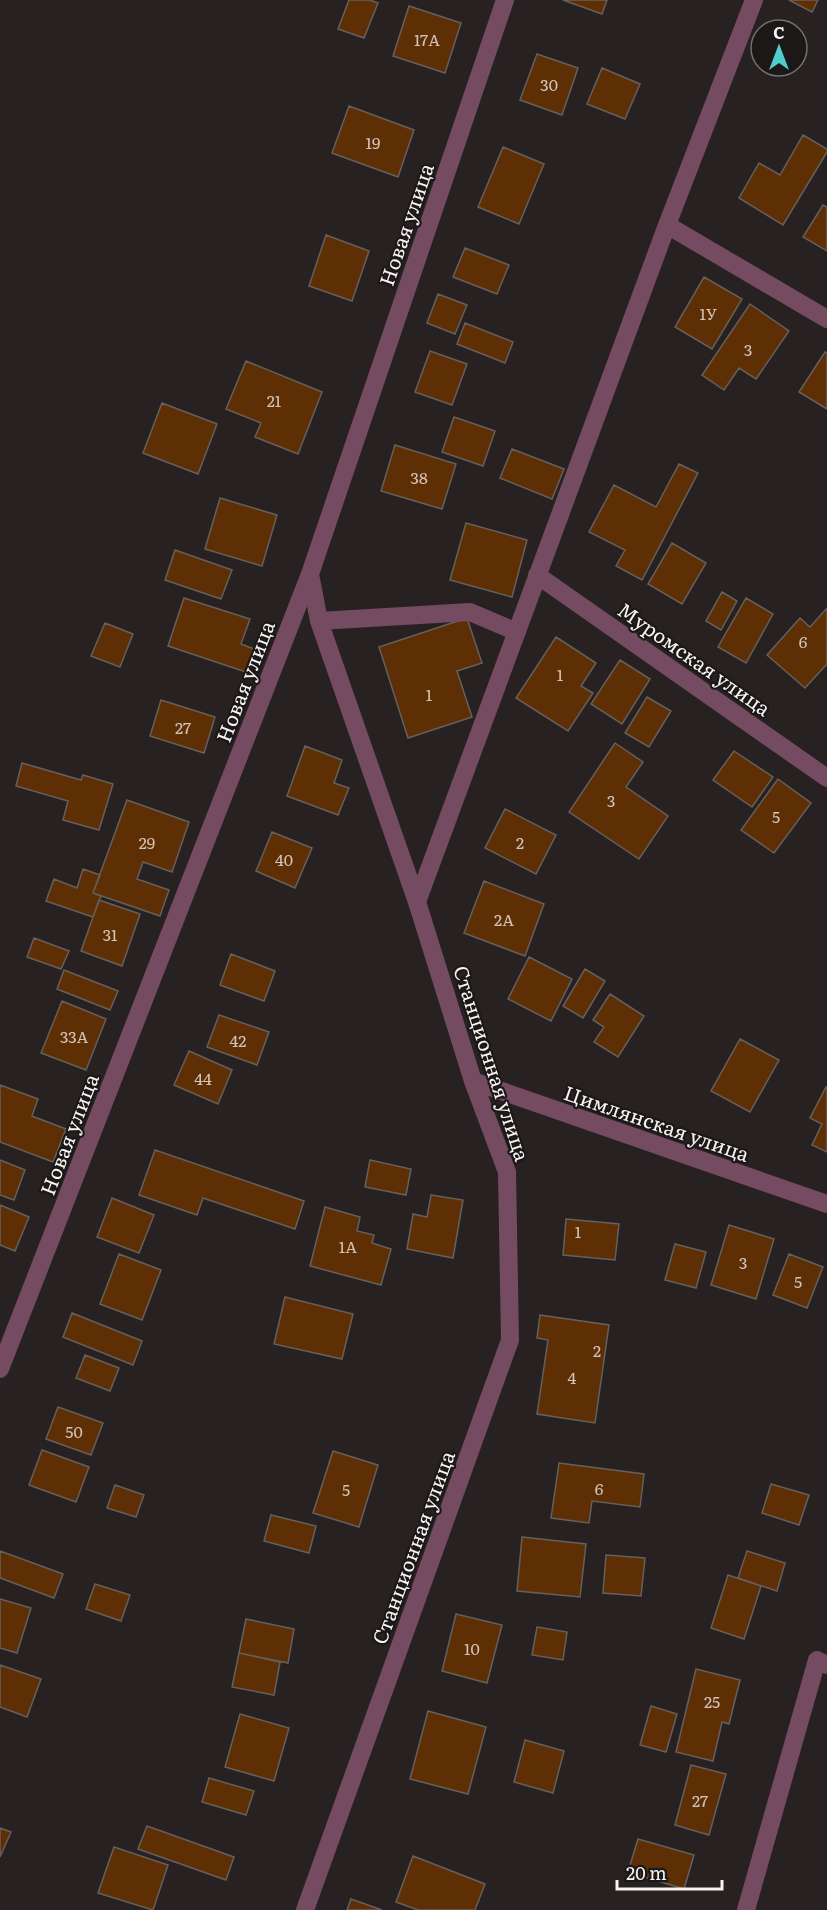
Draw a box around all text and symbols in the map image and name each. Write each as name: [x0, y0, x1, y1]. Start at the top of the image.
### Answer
north arrow: [749, 18, 809, 78]
text: С: [773, 20, 785, 44]
house number: 17А: [414, 27, 440, 51]
house number: 30: [540, 72, 558, 96]
house number: 19: [366, 130, 380, 154]
street label: Новая улица: [370, 158, 440, 289]
house number: 1У: [699, 301, 717, 325]
house number: 3: [744, 337, 752, 361]
house number: 21: [267, 388, 282, 412]
house number: 38: [410, 465, 428, 489]
street label: Муромская улица: [612, 594, 778, 722]
street label: Новая улица: [207, 616, 281, 746]
house number: 6: [799, 629, 808, 653]
house number: 1: [557, 662, 564, 686]
house number: 1: [426, 682, 433, 706]
house number: 27: [175, 715, 191, 739]
house number: 3: [607, 788, 615, 812]
house number: 5: [772, 804, 780, 828]
house number: 29: [139, 830, 155, 854]
house number: 2: [516, 830, 524, 854]
house number: 40: [275, 847, 293, 871]
house number: 2А: [494, 907, 514, 931]
house number: 31: [102, 922, 118, 946]
street label: Станционная улица: [447, 961, 539, 1165]
house number: 33А: [60, 1024, 89, 1048]
house number: 42: [230, 1028, 246, 1052]
house number: 44: [194, 1066, 212, 1090]
street label: Новая улица: [31, 1069, 105, 1199]
street label: Цимлянская улица: [560, 1076, 754, 1168]
house number: 1: [575, 1219, 582, 1243]
house number: 1А: [339, 1234, 357, 1258]
house number: 3: [739, 1250, 747, 1274]
house number: 5: [794, 1269, 802, 1293]
house number: 2: [593, 1338, 601, 1362]
house number: 4: [568, 1365, 577, 1389]
house number: 50: [65, 1419, 83, 1443]
street label: Станционная улица: [363, 1446, 461, 1648]
house number: 6: [595, 1476, 604, 1500]
house number: 5: [342, 1477, 350, 1501]
house number: 10: [464, 1636, 480, 1660]
house number: 25: [704, 1689, 720, 1713]
house number: 27: [692, 1788, 708, 1812]
scale bar: [617, 1853, 722, 1891]
text: 20 m: [626, 1859, 667, 1886]

